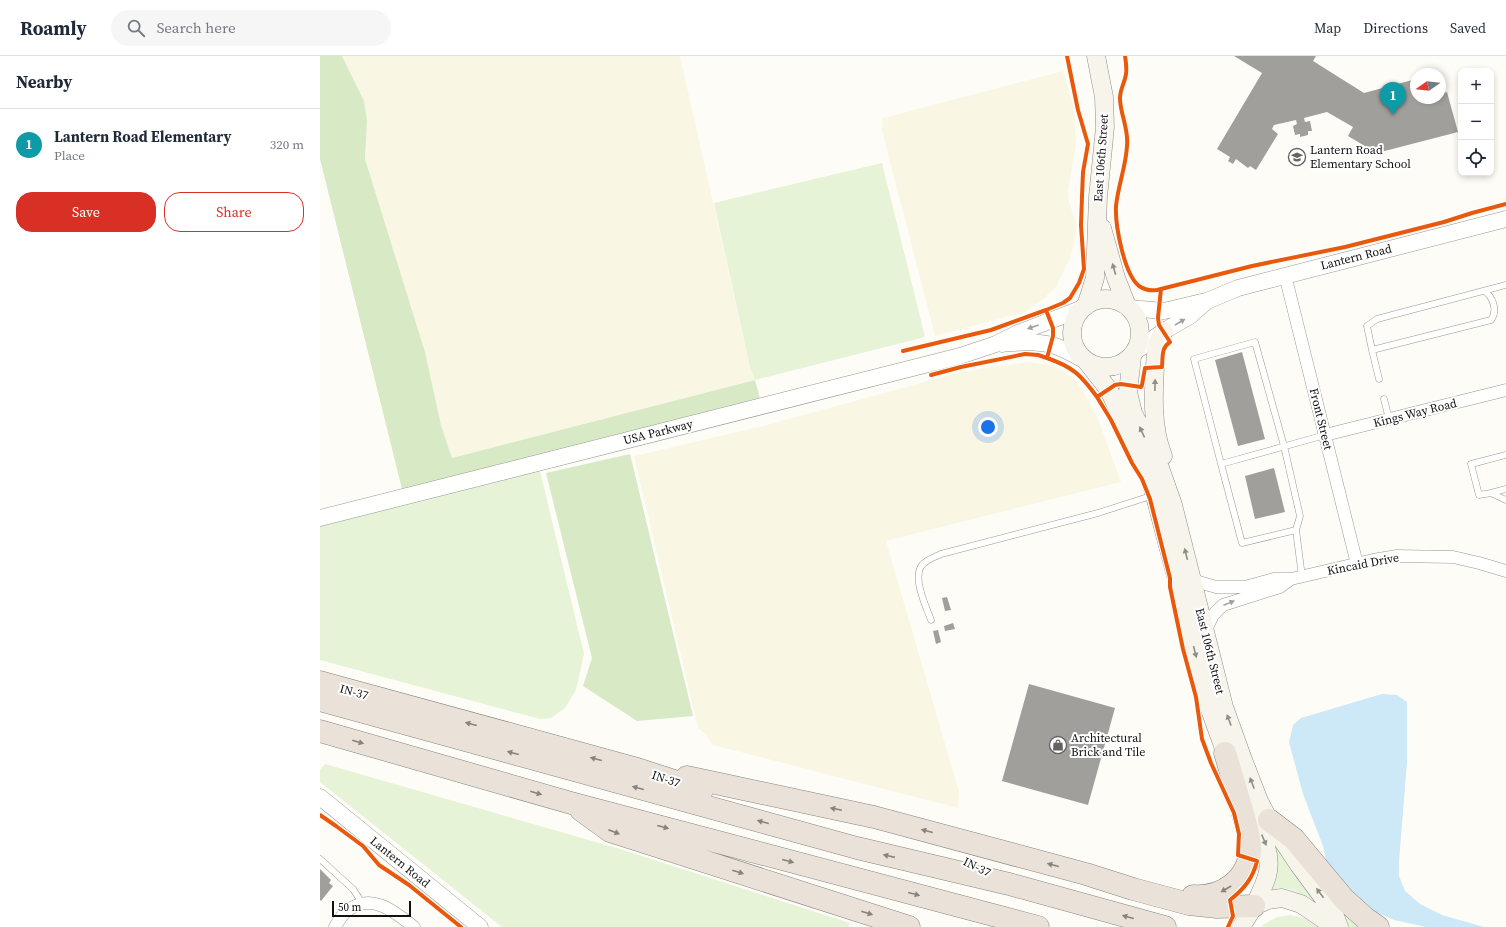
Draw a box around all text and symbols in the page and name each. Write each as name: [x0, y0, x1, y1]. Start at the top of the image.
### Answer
search box: [111, 10, 391, 46]
text: Roamly: [20, 15, 87, 41]
icon: search: [125, 17, 147, 39]
text: Search here: [157, 17, 236, 38]
text: Map: [1314, 18, 1341, 38]
text: Directions: [1363, 18, 1428, 38]
text: Saved: [1450, 18, 1486, 38]
north arrow: [1410, 68, 1446, 104]
map controls: [1458, 68, 1494, 176]
button: +: [1458, 68, 1494, 104]
text: Nearby: [16, 70, 72, 94]
pin: 1: [1380, 82, 1406, 115]
button: −: [1458, 104, 1494, 140]
street label: East 106th Street: [1090, 113, 1112, 203]
text: Lantern Road Elementary: [54, 126, 232, 147]
text: 1: [25, 136, 33, 153]
text: 320 m: [270, 136, 304, 153]
button: locate: [1458, 140, 1494, 176]
place label: Lantern Road Elementary School: [1310, 142, 1411, 172]
text: Place: [54, 147, 85, 164]
school or university icon: Lantern Road Elementary School: [1287, 147, 1307, 167]
button: Save: [16, 192, 156, 232]
button: Share: [164, 192, 304, 232]
street label: Lantern Road: [1319, 240, 1393, 274]
one-way arrow: [1111, 263, 1117, 275]
one-way arrow: [1174, 318, 1186, 325]
one-way arrow: [1027, 324, 1039, 330]
one-way arrow: [1152, 378, 1158, 391]
street label: Front Street: [1306, 386, 1336, 452]
street label: Kings Way Road: [1372, 395, 1459, 431]
street label: USA Parkway: [622, 415, 695, 448]
your location: [978, 417, 998, 437]
one-way arrow: [1139, 426, 1145, 437]
one-way arrow: [1182, 548, 1188, 560]
street label: Kincaid Drive: [1326, 549, 1400, 579]
one-way arrow: [1223, 600, 1235, 606]
street label: East 106th Street: [1192, 606, 1228, 696]
one-way arrow: [1192, 646, 1198, 658]
street label: IN-37: [338, 681, 370, 703]
one-way arrow: [1225, 714, 1231, 726]
one-way arrow: [464, 721, 476, 727]
place label: Architectural Brick and Tile: [1071, 730, 1146, 760]
shop icon: Architectural Brick and Tile: [1048, 735, 1068, 755]
one-way arrow: [352, 739, 364, 745]
one-way arrow: [507, 750, 519, 756]
one-way arrow: [590, 756, 602, 762]
street label: IN-37: [650, 767, 682, 791]
one-way arrow: [1249, 778, 1255, 789]
one-way arrow: [632, 785, 644, 791]
one-way arrow: [531, 790, 543, 796]
one-way arrow: [829, 805, 842, 811]
one-way arrow: [757, 819, 769, 825]
one-way arrow: [657, 824, 669, 830]
one-way arrow: [921, 828, 933, 834]
one-way arrow: [609, 830, 621, 836]
street label: Lantern Road: [367, 833, 433, 891]
one-way arrow: [1261, 835, 1267, 847]
one-way arrow: [883, 852, 895, 858]
street label: IN-37: [960, 853, 994, 881]
one-way arrow: [782, 858, 794, 864]
one-way arrow: [1046, 862, 1058, 868]
one-way arrow: [732, 869, 744, 875]
one-way arrow: [1220, 885, 1232, 892]
one-way arrow: [1316, 888, 1324, 899]
one-way arrow: [908, 891, 920, 897]
scale bar: [332, 899, 411, 918]
text: 50 m: [338, 900, 361, 915]
one-way arrow: [862, 911, 874, 917]
one-way arrow: [1122, 913, 1134, 919]

